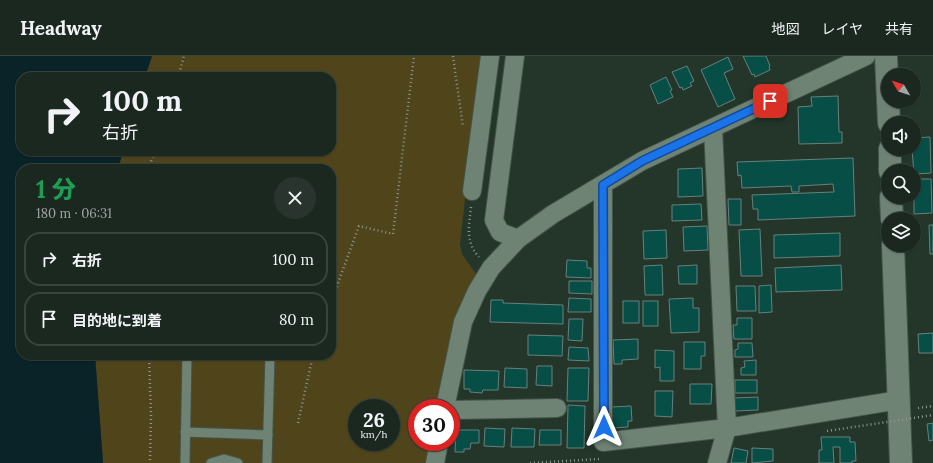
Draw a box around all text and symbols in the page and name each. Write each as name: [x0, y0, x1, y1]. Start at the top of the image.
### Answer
text: Headway: [20, 16, 102, 40]
text: 地図: [771, 20, 799, 38]
text: レイヤ: [821, 20, 863, 38]
text: 共有: [885, 20, 913, 38]
north arrow: [881, 68, 921, 108]
map controls: [881, 68, 921, 252]
text: 100 m: [102, 83, 182, 119]
pin: [753, 84, 787, 118]
icon: right: [36, 88, 88, 140]
icon: arrive: [759, 90, 781, 112]
button: sound: [881, 116, 921, 156]
text: 右折: [102, 121, 138, 144]
button: search: [881, 164, 921, 204]
text: 1 分: [36, 174, 76, 205]
button: close: [274, 177, 316, 219]
text: 180 m · 06:31: [36, 205, 112, 222]
button: layers: [881, 212, 921, 252]
icon: right: [38, 248, 60, 270]
text: 100 m: [273, 250, 314, 269]
text: 右折: [72, 251, 102, 270]
icon: arrive: [38, 308, 60, 330]
text: 80 m: [279, 310, 314, 329]
text: 目的地に到着: [72, 311, 162, 330]
speed limit sign: 30: [408, 399, 460, 451]
position arrow: [583, 406, 625, 448]
text: 26: [363, 407, 385, 432]
text: km/h: [360, 428, 388, 441]

